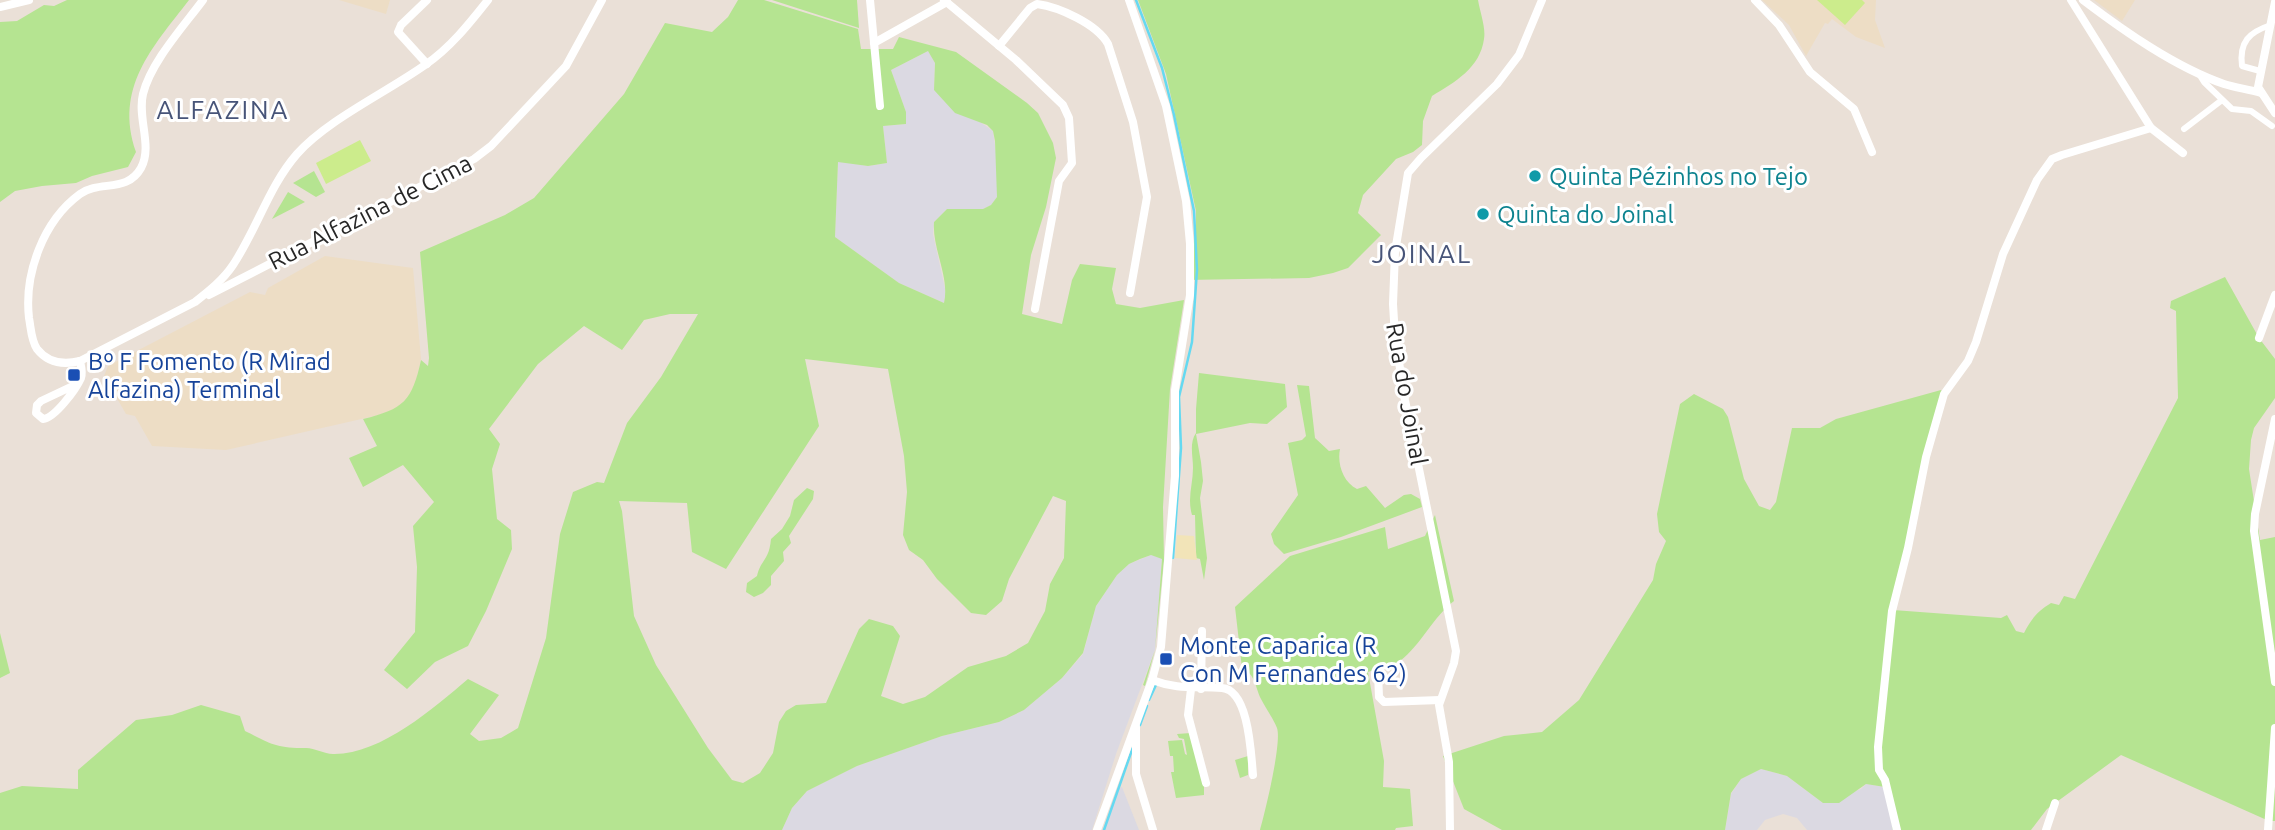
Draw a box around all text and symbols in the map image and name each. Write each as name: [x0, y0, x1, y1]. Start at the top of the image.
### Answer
district label: ALFAZINA: [156, 95, 290, 124]
street label: Rua Alfazina de Cima: [264, 149, 476, 275]
place label: Quinta Pézinhos no Tejo: [1549, 163, 1808, 190]
marker: Quinta Pézinhos no Tejo: [1527, 168, 1543, 184]
place label: Quinta do Joinal: [1497, 201, 1674, 228]
marker: Quinta do Joinal: [1475, 206, 1491, 222]
district label: JOINAL: [1372, 239, 1472, 268]
street label: Rua do Joinal: [1381, 321, 1433, 467]
place label: Bº F Fomento (R Mirad Alfazina) Terminal: [88, 348, 331, 403]
marker: Bº F Fomento (R Mirad Alfazina) Terminal: [66, 367, 82, 383]
place label: Monte Caparica (R Con M Fernandes 62): [1180, 632, 1407, 687]
marker: Monte Caparica (R Con M Fernandes 62): [1158, 651, 1174, 667]

